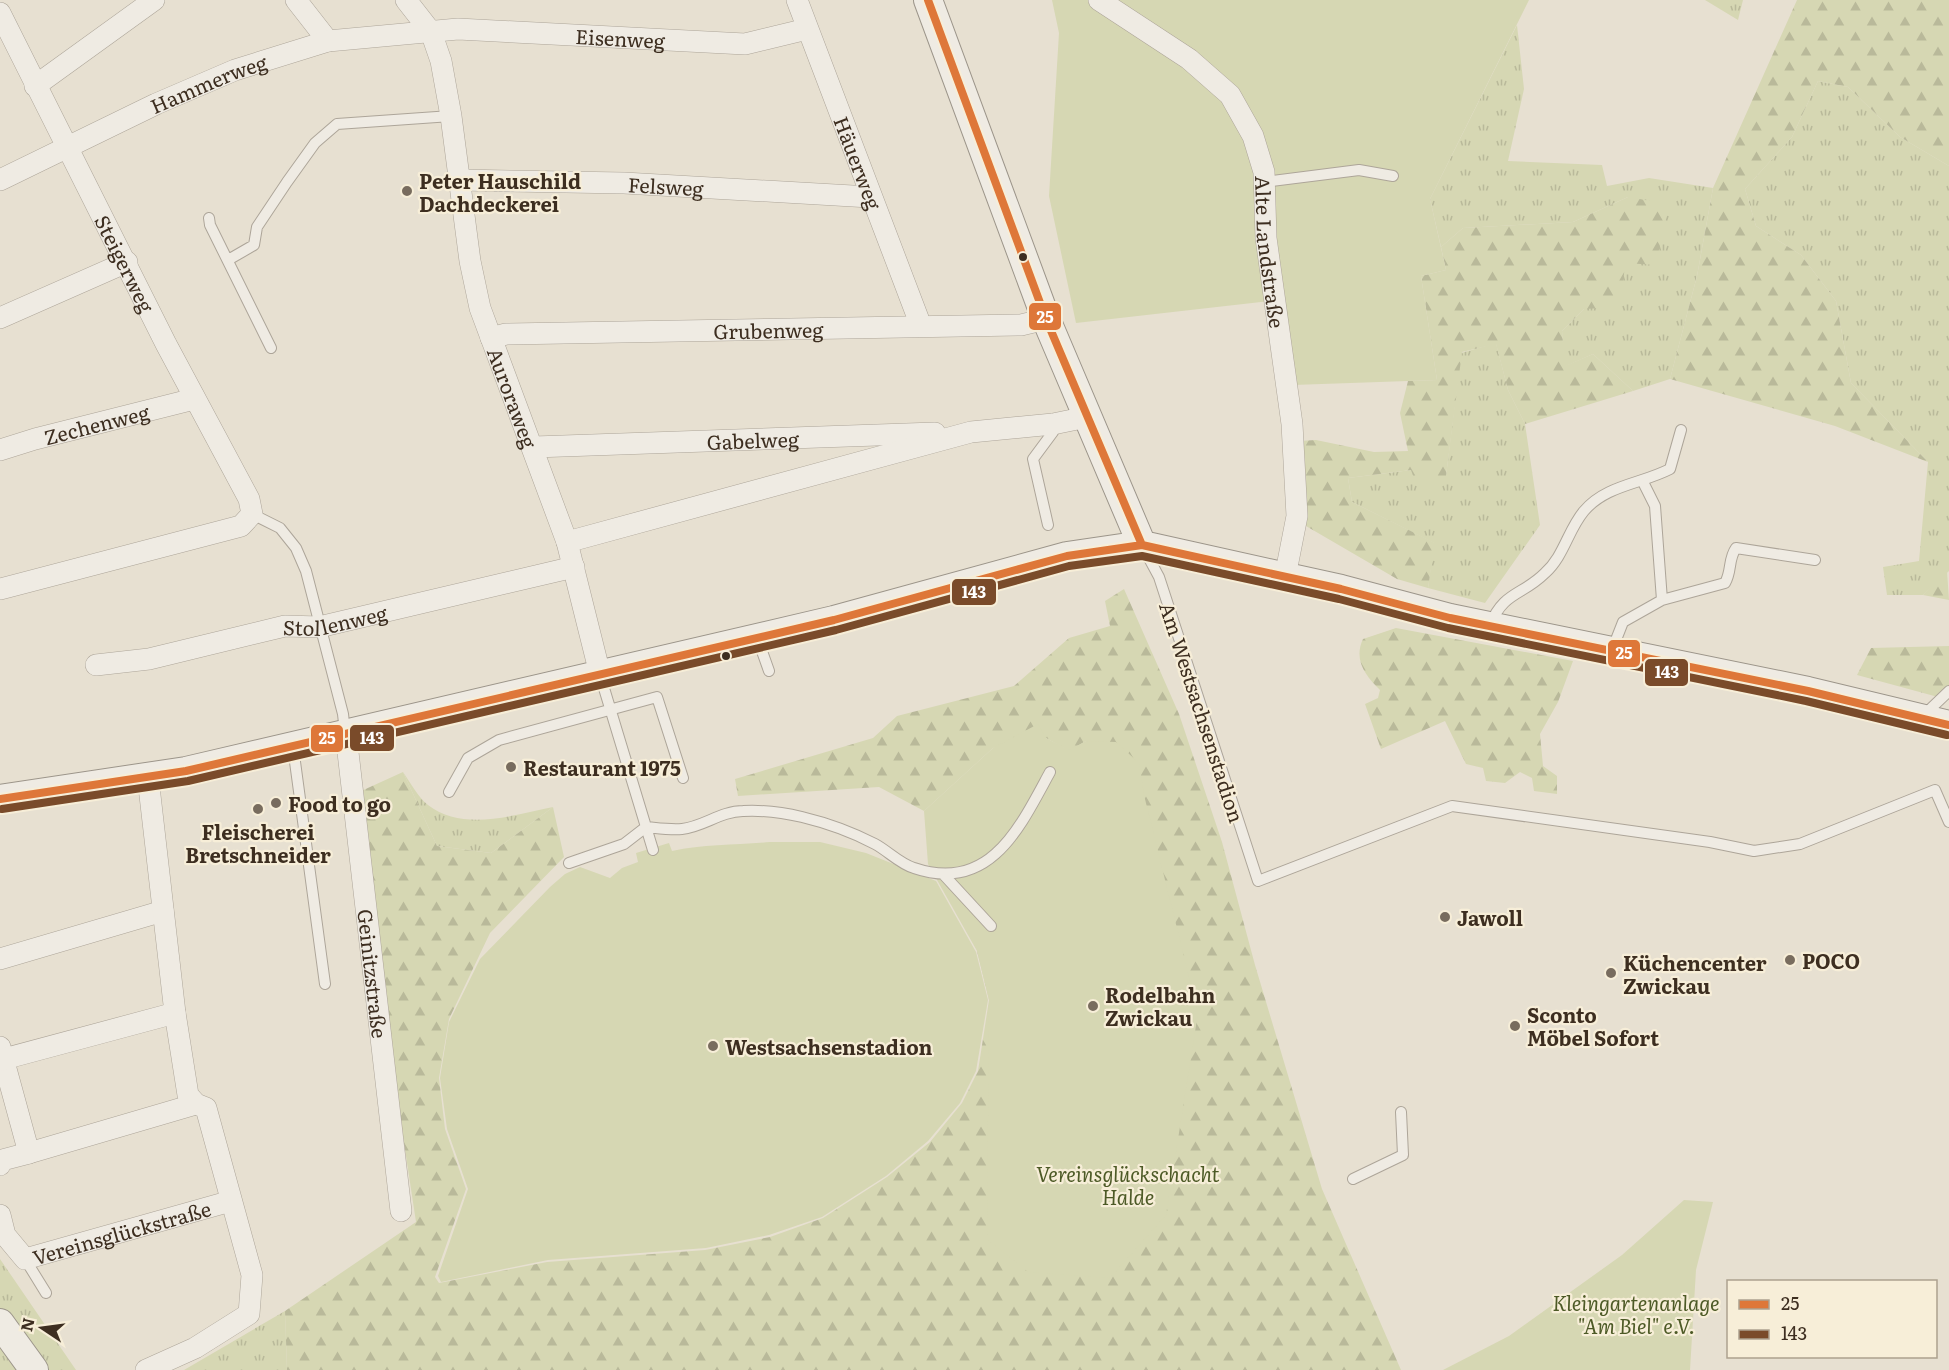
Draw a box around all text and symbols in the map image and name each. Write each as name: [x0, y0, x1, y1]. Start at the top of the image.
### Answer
street label: Eisenweg: [575, 20, 667, 55]
street label: Hammerweg: [145, 46, 271, 120]
street label: Häuerweg: [827, 112, 891, 214]
place label: Peter Hauschild Dachdeckerei: [419, 165, 581, 218]
street label: Felsweg: [627, 168, 705, 203]
street label: Alte Landstraße: [1249, 175, 1293, 330]
marker: Peter Hauschild Dachdeckerei: [400, 184, 414, 198]
street label: Steigerweg: [88, 209, 163, 318]
unlabelled marker: [1017, 251, 1029, 263]
line badge: 25: [1028, 302, 1062, 331]
text: 25: [1036, 304, 1054, 328]
street label: Grubenweg: [713, 313, 825, 345]
street label: Auroraweg: [481, 343, 546, 453]
street label: Zechenweg: [41, 396, 153, 451]
street label: Gabelweg: [706, 423, 800, 456]
line badge: 143: [951, 578, 997, 606]
text: 143: [962, 579, 986, 603]
street label: Stollenweg: [283, 596, 391, 642]
street label: Am Westsachsenstadion: [1153, 598, 1253, 826]
line badge: 25: [1607, 639, 1641, 668]
text: 25: [1615, 640, 1633, 664]
unlabelled marker: [720, 650, 732, 662]
line badge: 143: [1644, 658, 1689, 687]
text: 143: [1655, 659, 1679, 683]
line badge: 25: [310, 724, 344, 753]
line badge: 143: [349, 724, 395, 752]
text: 25: [318, 725, 336, 749]
text: 143: [360, 725, 384, 749]
place label: Restaurant 1975: [523, 752, 681, 782]
marker: Restaurant 1975: [504, 760, 518, 774]
place label: Food to go: [288, 788, 391, 818]
marker: Food to go: [269, 796, 283, 810]
marker: Fleischerei Bretschneider: [251, 802, 265, 816]
place label: Fleischerei Bretschneider: [185, 816, 331, 869]
place label: Jawoll: [1457, 902, 1523, 932]
street label: Geinitzstraße: [351, 907, 396, 1040]
marker: Jawoll: [1438, 910, 1452, 924]
place label: POCO: [1802, 945, 1860, 975]
place label: Küchencenter Zwickau: [1623, 947, 1767, 1000]
marker: POCO: [1783, 953, 1797, 967]
marker: Küchencenter Zwickau: [1604, 966, 1618, 980]
place label: Rodelbahn Zwickau: [1105, 979, 1216, 1032]
marker: Rodelbahn Zwickau: [1086, 999, 1100, 1013]
place label: Sconto Möbel Sofort: [1527, 999, 1659, 1052]
marker: Sconto Möbel Sofort: [1508, 1019, 1522, 1033]
place label: Westsachsenstadion: [725, 1031, 932, 1061]
marker: Westsachsenstadion: [706, 1039, 720, 1053]
park label: Vereinsglückschacht Halde: [1036, 1158, 1220, 1211]
street label: Vereinsglückstraße: [29, 1192, 214, 1271]
legend: [1727, 1280, 1937, 1358]
park label: Kleingartenanlage "Am Biel" e.V.: [1553, 1287, 1719, 1340]
text: 25: [1781, 1289, 1799, 1316]
north arrow: [12, 1298, 72, 1358]
text: N: [13, 1315, 40, 1334]
text: 143: [1781, 1319, 1807, 1346]

